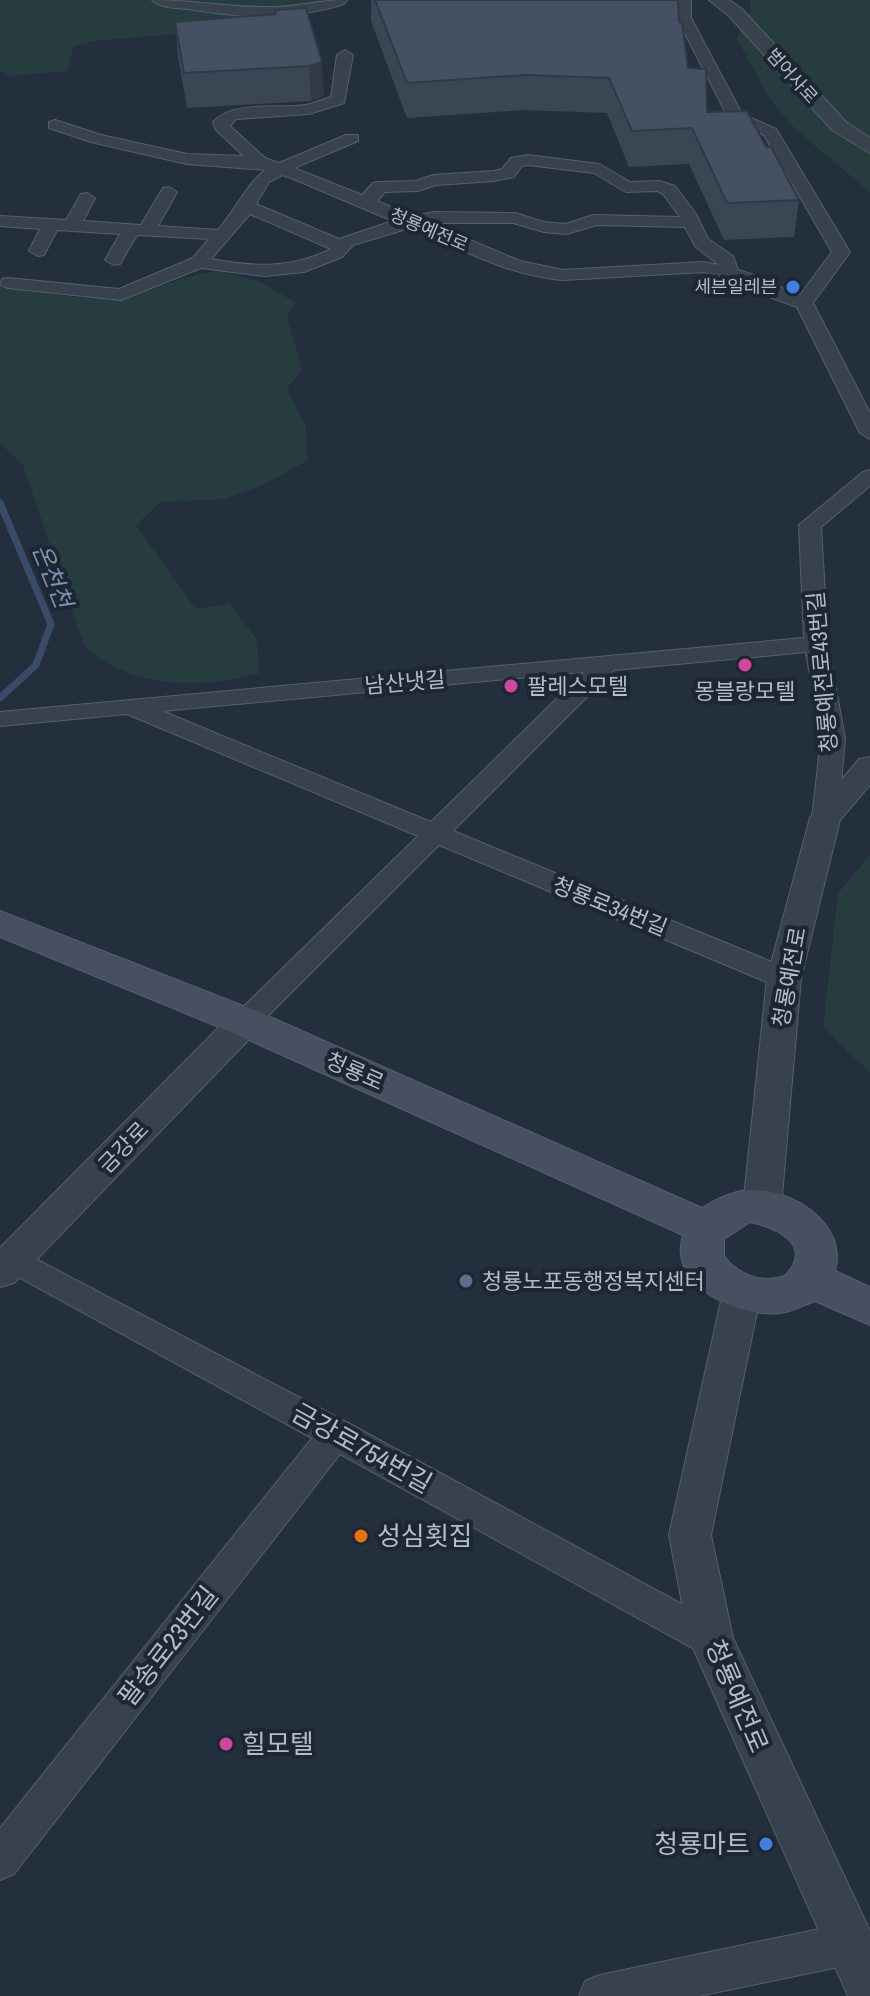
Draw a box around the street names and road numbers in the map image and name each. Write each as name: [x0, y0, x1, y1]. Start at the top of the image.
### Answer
street label: 범어사로: [761, 43, 824, 109]
street label: 청룡예전로: [386, 202, 472, 257]
street label: 청룡예전로43번길: [800, 590, 844, 754]
street label: 남산냇길: [363, 664, 447, 700]
street label: 청룡로34번길: [548, 869, 672, 943]
street label: 청룡예전로: [765, 925, 813, 1029]
street label: 청룡로: [321, 1045, 389, 1097]
street label: 금강로: [91, 1115, 155, 1179]
street label: 금강로754번길: [286, 1395, 439, 1500]
street label: 팔송로23번길: [110, 1578, 226, 1713]
street label: 청룡예전로: [698, 1634, 777, 1758]

